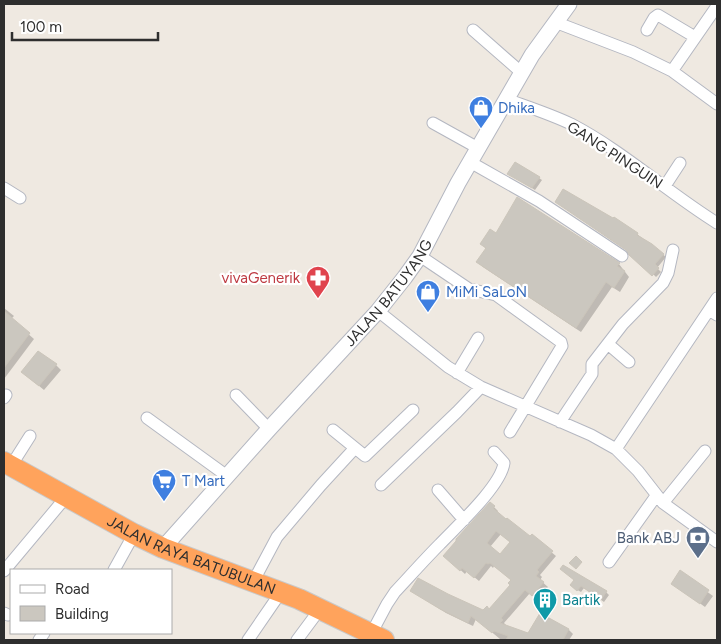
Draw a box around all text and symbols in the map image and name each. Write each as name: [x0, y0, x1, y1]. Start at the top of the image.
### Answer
scale bar: [12, 10, 159, 42]
text: 100 m: [20, 18, 62, 36]
shop icon: Dhika: [468, 95, 494, 129]
place label: Dhika: [498, 99, 535, 117]
street label: GANG PINGUIN: [564, 117, 666, 193]
street label: JALAN BATUYANG: [341, 236, 436, 350]
pharmacy icon: vivaGenerik: [305, 265, 331, 299]
place label: vivaGenerik: [221, 269, 301, 287]
shop icon: MiMi SaLoN: [415, 279, 441, 313]
place label: MiMi SaLoN: [446, 283, 527, 301]
supermarket icon: T Mart: [151, 468, 177, 502]
place label: T Mart: [182, 472, 225, 490]
street label: JALAN RAYA BATUBULAN: [104, 512, 278, 598]
bank icon: Bank ABJ: [685, 525, 711, 559]
place label: Bank ABJ: [617, 529, 680, 547]
legend: [10, 569, 172, 634]
text: Road: [55, 580, 90, 598]
building icon: Bartik: [532, 587, 558, 621]
place label: Bartik: [562, 591, 601, 609]
text: Building: [55, 605, 109, 623]

